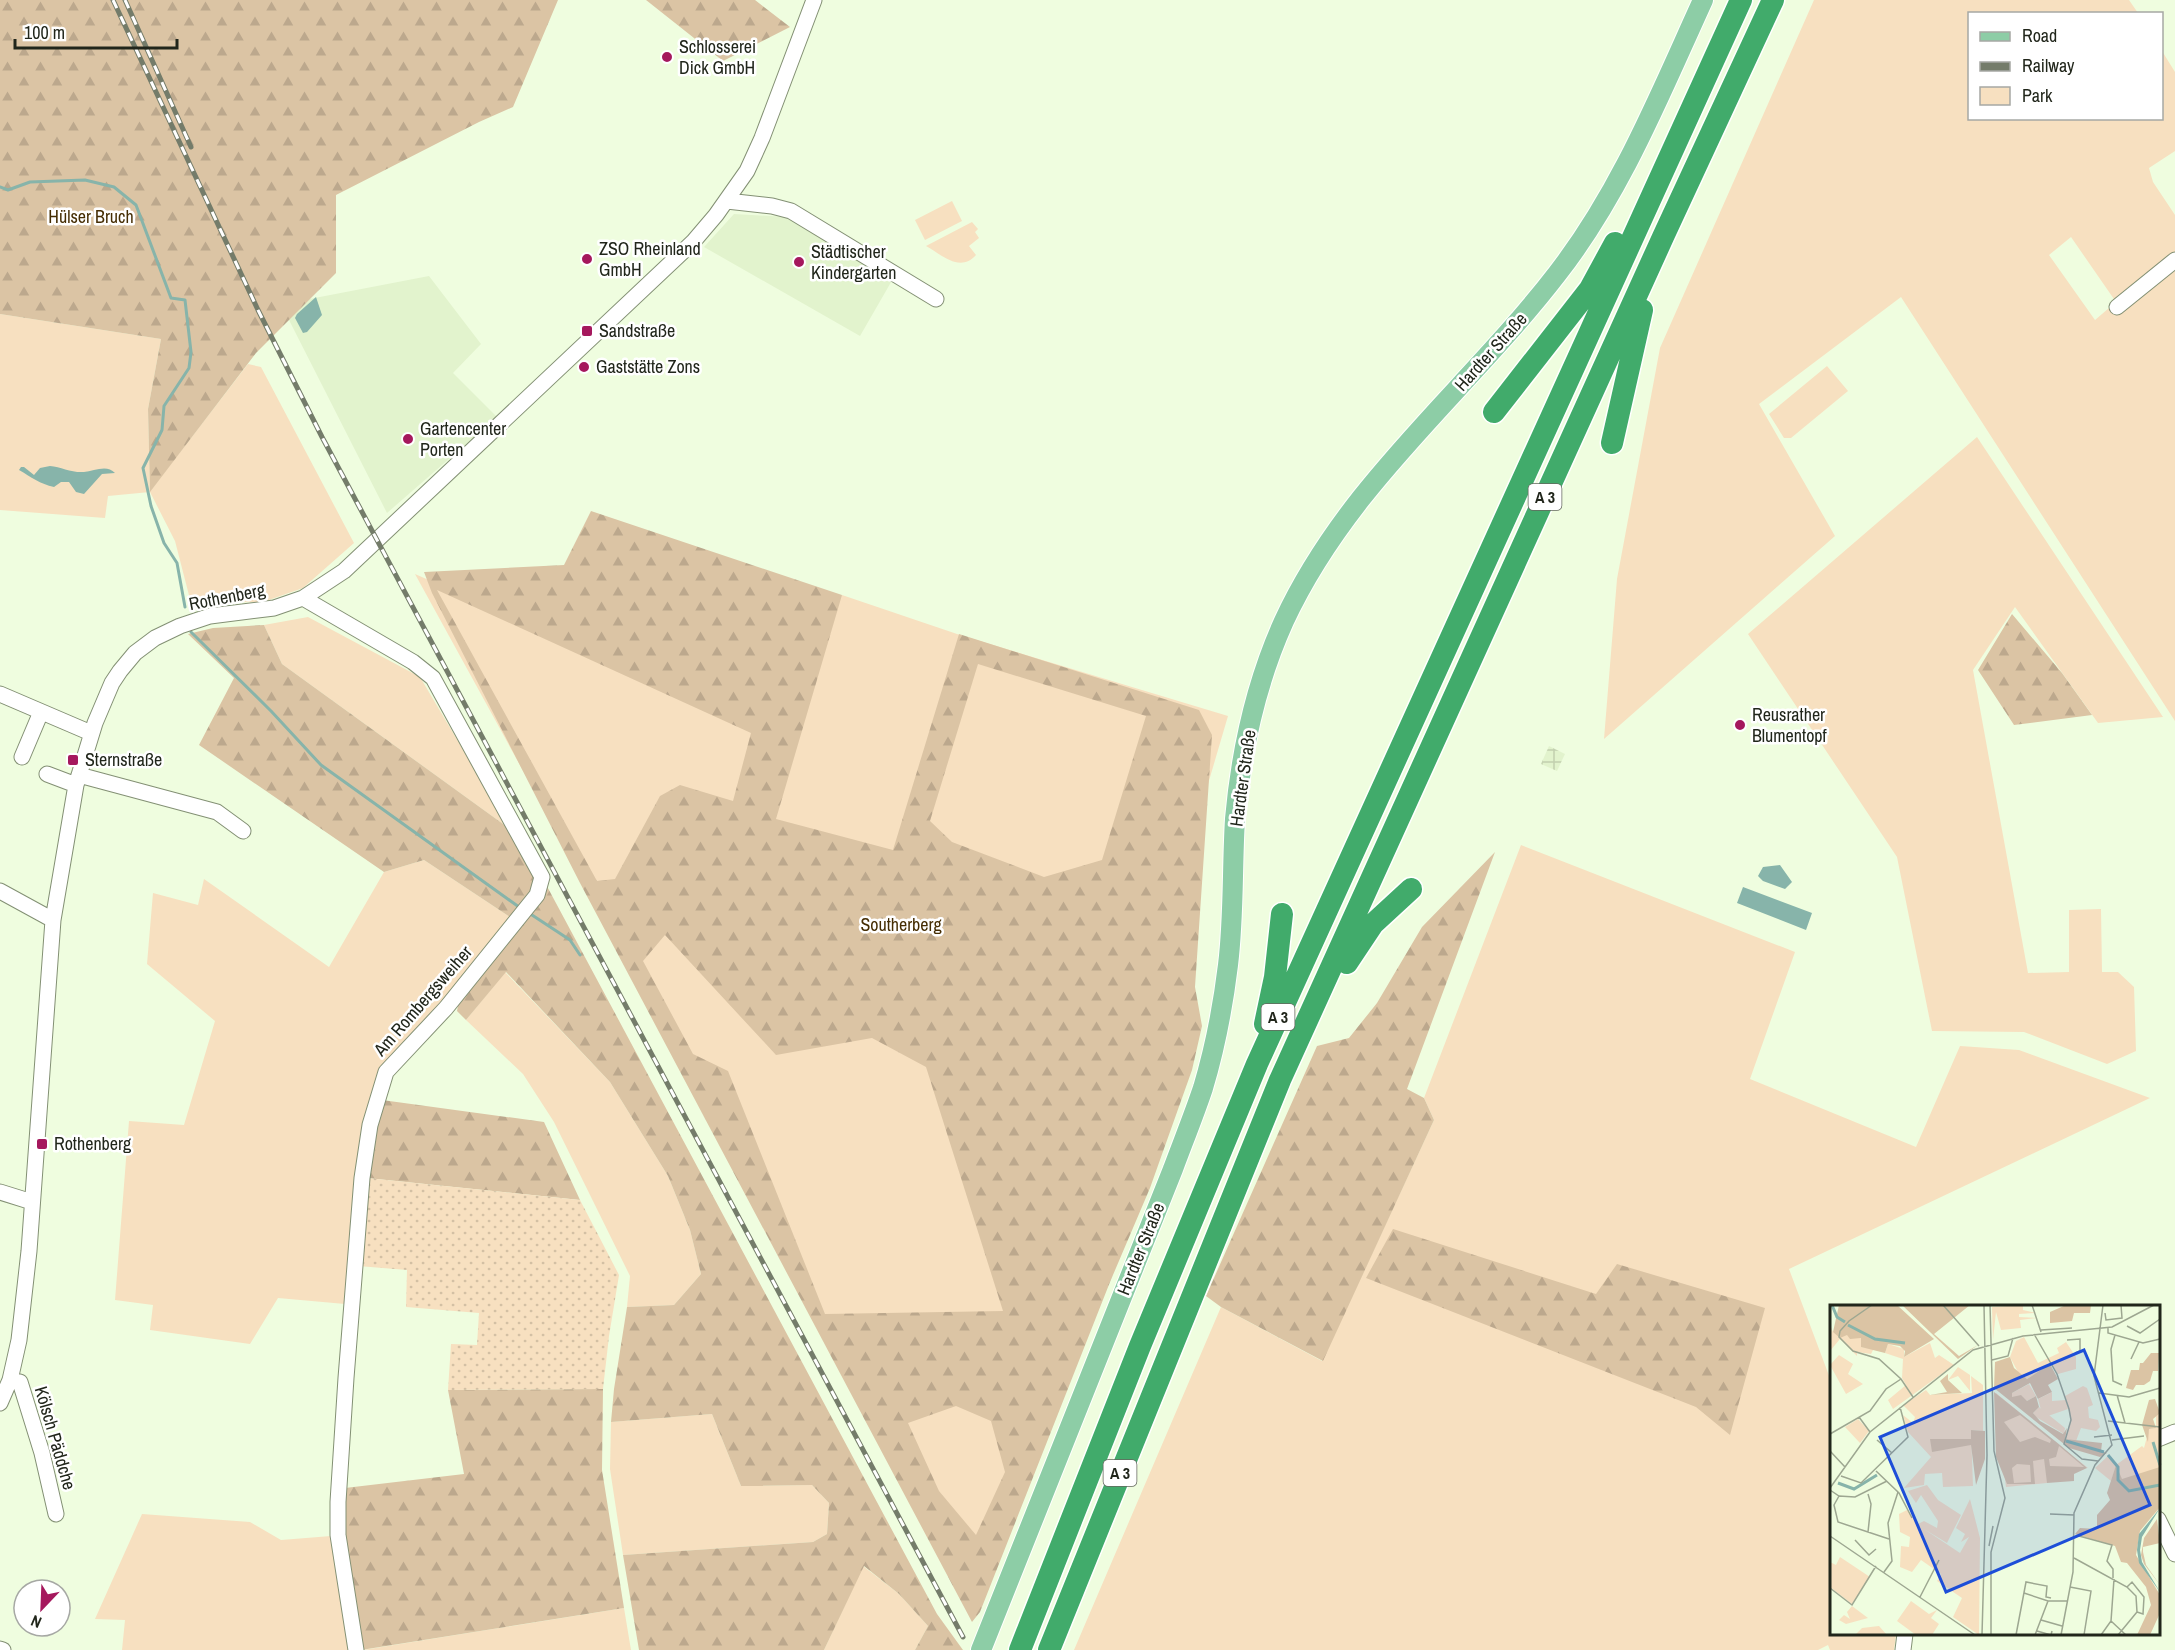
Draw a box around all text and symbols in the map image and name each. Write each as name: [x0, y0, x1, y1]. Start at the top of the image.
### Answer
scale bar: [15, 12, 177, 50]
legend: [1968, 12, 2163, 120]
text: 100 m: [24, 20, 65, 45]
text: Road: [2022, 23, 2057, 48]
place label: Schlosserei Dick GmbH: [679, 34, 756, 80]
marker: Schlosserei Dick GmbH: [660, 50, 674, 64]
text: Railway: [2022, 53, 2075, 78]
text: Park: [2022, 83, 2053, 108]
park label: Hülser Bruch: [48, 204, 134, 229]
place label: ZSO Rheinland GmbH: [599, 236, 701, 282]
place label: Städtischer Kindergarten: [811, 239, 896, 285]
marker: ZSO Rheinland GmbH: [580, 252, 594, 266]
marker: Städtischer Kindergarten: [792, 255, 806, 269]
street label: Hardter Straße: [1449, 307, 1533, 396]
place label: Sandstraße: [599, 318, 675, 343]
marker: Sandstraße: [580, 324, 594, 338]
place label: Gaststätte Zons: [596, 354, 700, 379]
marker: Gaststätte Zons: [577, 360, 591, 374]
place label: Gartencenter Porten: [420, 416, 506, 462]
marker: Gartencenter Porten: [401, 432, 415, 446]
road number: A 3: [1528, 484, 1562, 510]
street label: Rothenberg: [187, 577, 268, 616]
place label: Reusrather Blumentopf: [1752, 702, 1828, 748]
marker: Reusrather Blumentopf: [1733, 718, 1747, 732]
street label: Hardter Straße: [1223, 728, 1262, 828]
place label: Sternstraße: [85, 747, 162, 772]
marker: Sternstraße: [66, 753, 80, 767]
park label: Southerberg: [860, 912, 942, 937]
street label: Am Rombergsweiher: [367, 940, 478, 1062]
road number: A 3: [1262, 1004, 1294, 1030]
place label: Rothenberg: [54, 1131, 132, 1156]
marker: Rothenberg: [35, 1137, 49, 1151]
street label: Hardter Straße: [1111, 1199, 1170, 1299]
inset map: [1830, 1305, 2160, 1635]
street label: Kölsch Päddche: [29, 1383, 82, 1493]
road number: A 3: [1104, 1460, 1136, 1486]
north arrow: [12, 1578, 72, 1638]
text: N: [27, 1610, 45, 1634]

